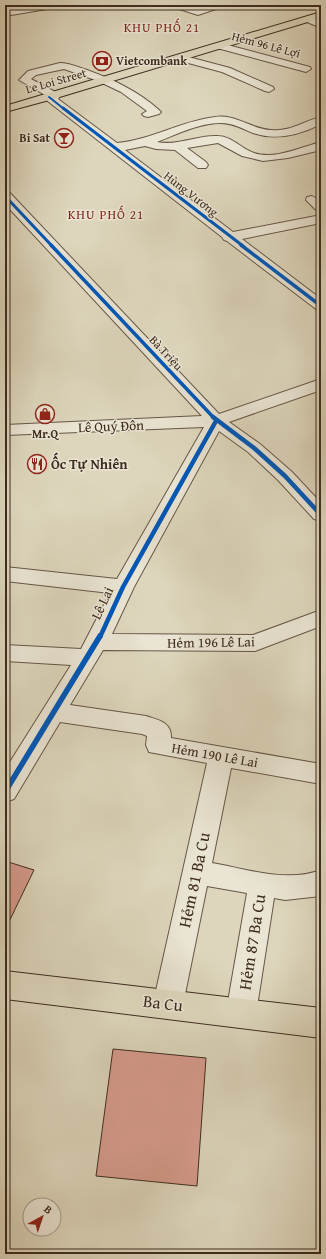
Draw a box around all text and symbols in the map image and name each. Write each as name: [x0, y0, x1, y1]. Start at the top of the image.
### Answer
district label: KHU PHỐ 21: [124, 18, 200, 37]
street label: Hẻm 96 Lê Lợi: [230, 27, 303, 62]
bank icon: Vietcombank: [91, 50, 113, 72]
place label: Vietcombank: [116, 52, 187, 69]
street label: Le Loi Street: [23, 64, 89, 97]
bar icon: Bi Sat: [53, 127, 75, 149]
place label: Bi Sat: [19, 129, 50, 146]
street label: Hùng Vương: [161, 167, 222, 220]
district label: KHU PHỐ 21: [68, 205, 144, 224]
street label: Bà Triệu: [146, 331, 187, 374]
shop icon: Mr.Q: [34, 403, 56, 425]
street label: Lê Quý Đôn: [78, 415, 145, 437]
place label: Mr.Q: [32, 425, 59, 442]
place label: Ốc Tự Nhiên: [51, 452, 128, 474]
restaurant icon: Ốc Tự Nhiên: [26, 453, 48, 475]
street label: Lê Lai: [86, 583, 118, 623]
street label: Hẻm 196 Lê Lai: [167, 631, 255, 653]
street label: Hẻm 190 Lê Lai: [170, 738, 260, 772]
street label: Hẻm 81 Ba Cu: [171, 829, 216, 930]
street label: Hẻm 87 Ba Cu: [232, 891, 272, 992]
street label: Ba Cu: [142, 988, 185, 1017]
north arrow: [22, 1197, 62, 1237]
text: B: [41, 1201, 56, 1218]

